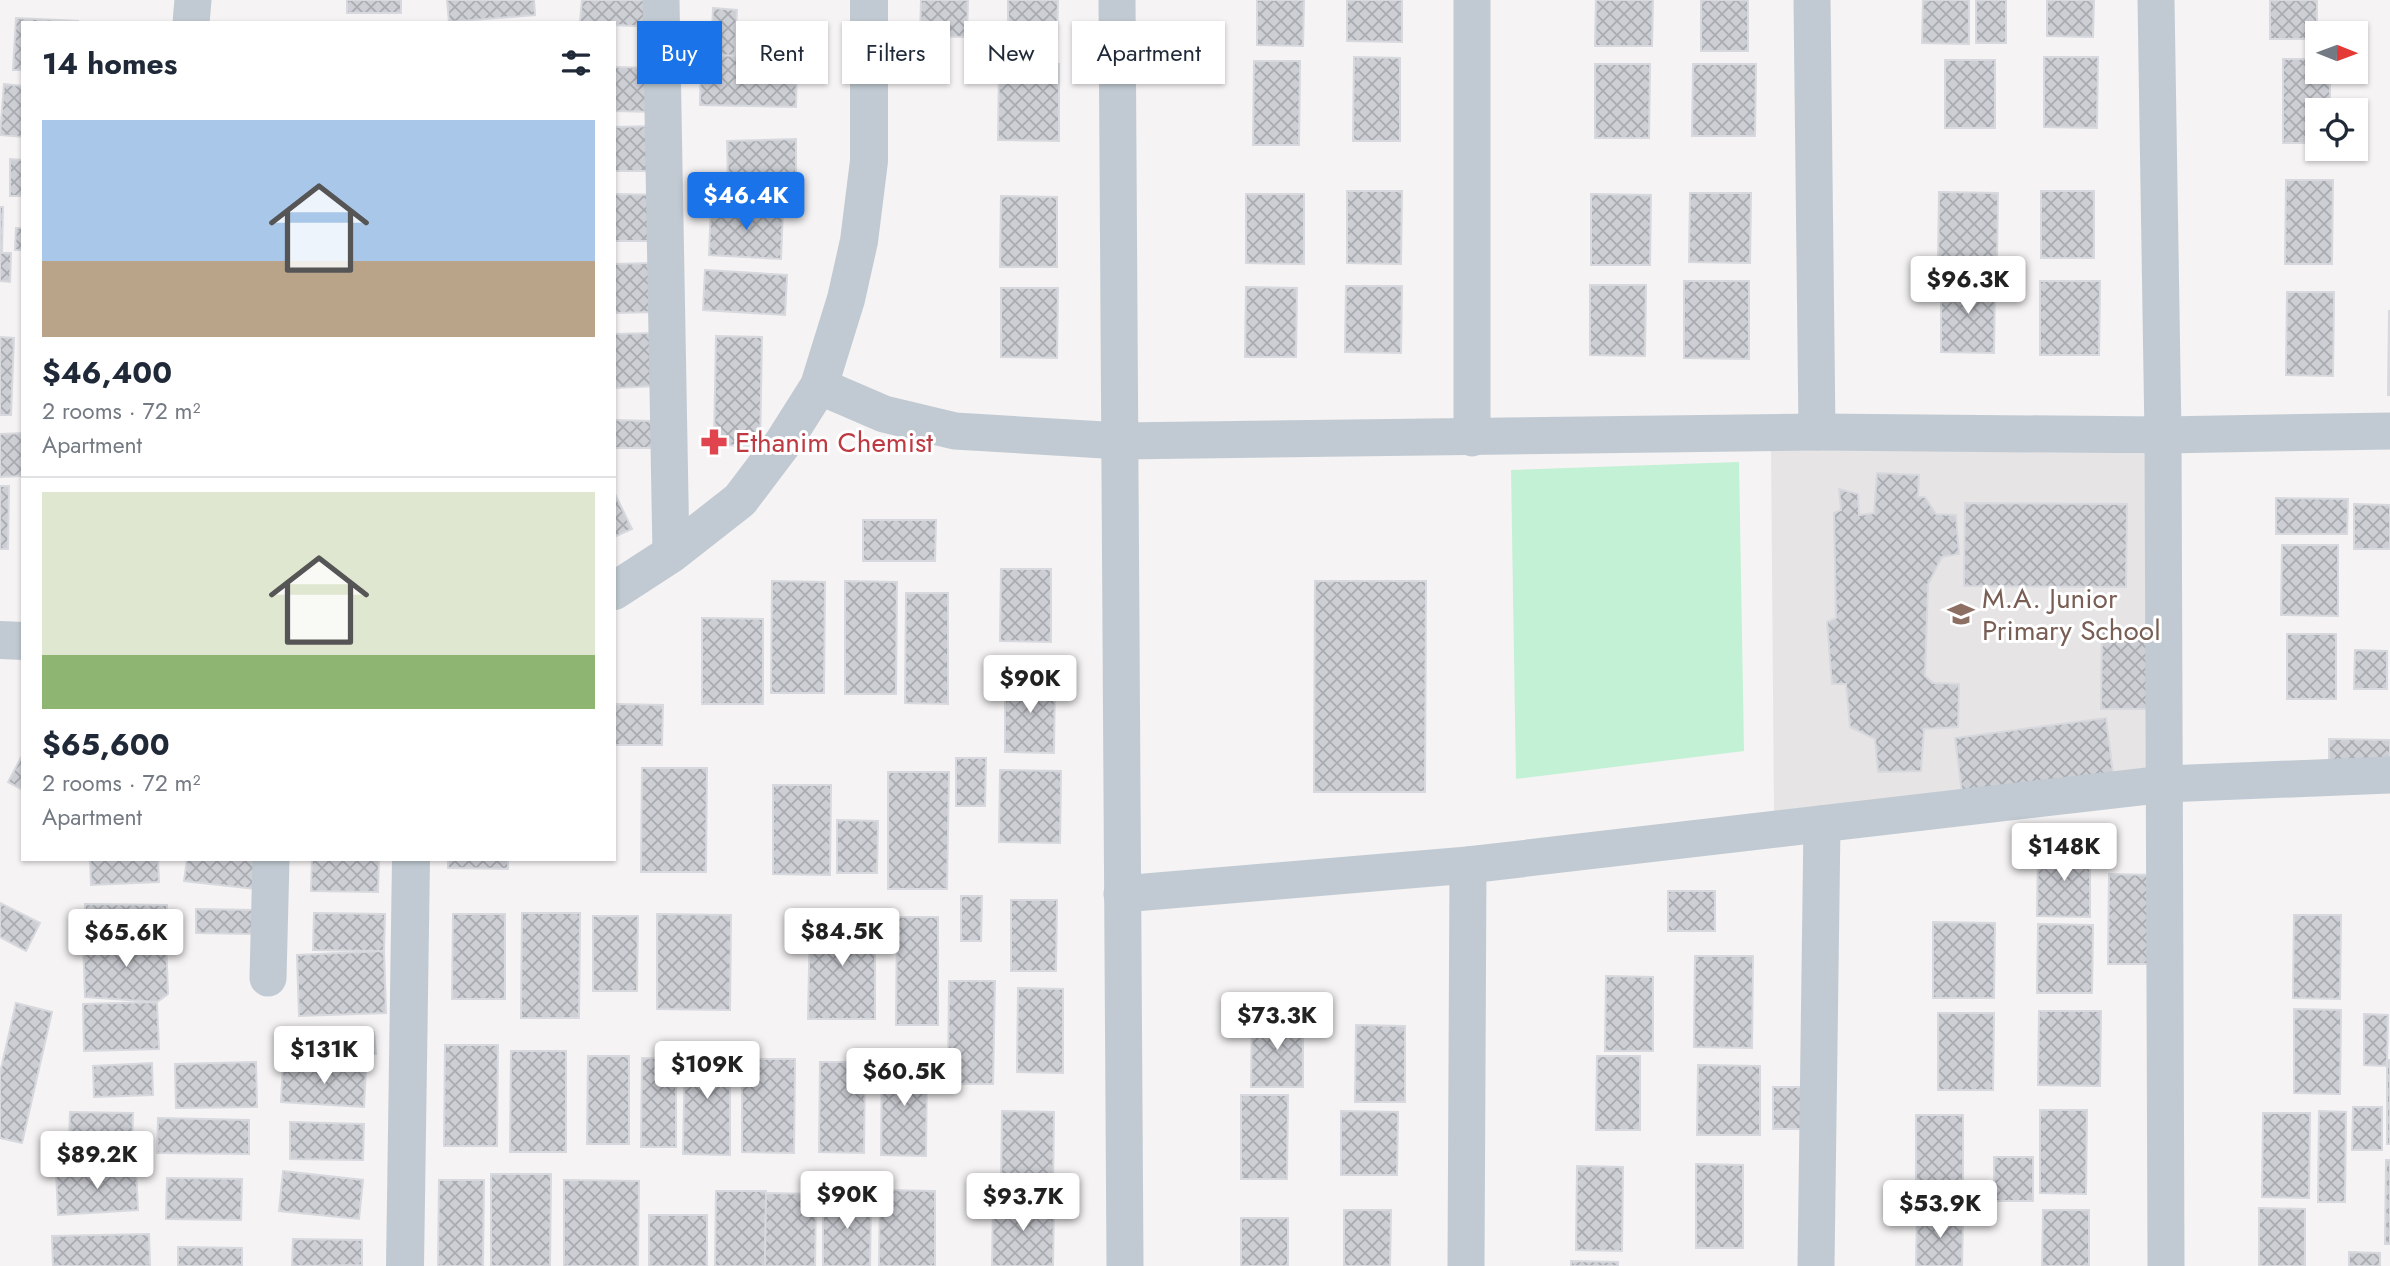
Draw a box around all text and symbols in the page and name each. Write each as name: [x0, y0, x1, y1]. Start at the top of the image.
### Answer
chip: Buy: [637, 21, 722, 84]
chip: Rent: [736, 21, 828, 84]
chip: Filters: [842, 21, 950, 84]
chip: New: [964, 21, 1058, 84]
chip: Apartment: [1072, 21, 1225, 84]
north arrow: [2305, 21, 2368, 84]
map controls: [2305, 21, 2368, 161]
text: 14 homes: [42, 42, 177, 85]
icon: filters: [557, 44, 595, 82]
button: locate: [2305, 98, 2368, 161]
icon: home: [256, 165, 382, 291]
pin: $46.4K: [689, 173, 803, 232]
text: $46.4K: [703, 178, 789, 212]
pin: $96.3K: [1911, 256, 2025, 316]
text: $96.3K: [1927, 262, 2009, 296]
text: $46,400: [42, 351, 172, 394]
text: 2 rooms · 72 m²: [42, 394, 201, 428]
place label: Ethanim Chemist: [735, 422, 933, 463]
pharmacy icon: Ethanim Chemist: [699, 427, 729, 457]
text: Apartment: [42, 428, 142, 462]
icon: home: [256, 537, 382, 663]
place label: M.A. Junior Primary School: [1982, 578, 2161, 651]
school or university icon: M.A. Junior Primary School: [1946, 599, 1976, 629]
pin: $90K: [989, 656, 1071, 715]
text: $90K: [1000, 661, 1061, 695]
text: $65,600: [42, 723, 170, 766]
text: 2 rooms · 72 m²: [42, 766, 201, 800]
text: Apartment: [42, 800, 142, 834]
pin: $148K: [2015, 824, 2113, 883]
text: $148K: [2028, 829, 2100, 863]
pin: $84.5K: [785, 908, 899, 968]
pin: $65.6K: [69, 909, 183, 969]
text: $84.5K: [800, 914, 884, 948]
text: $65.6K: [84, 915, 168, 949]
pin: $73.3K: [1220, 992, 1334, 1052]
text: $73.3K: [1237, 998, 1317, 1032]
pin: $131K: [275, 1026, 373, 1086]
text: $131K: [290, 1032, 358, 1066]
pin: $109K: [658, 1042, 756, 1101]
text: $109K: [671, 1047, 743, 1081]
pin: $60.5K: [847, 1048, 961, 1108]
text: $60.5K: [862, 1054, 946, 1088]
pin: $89.2K: [40, 1132, 154, 1191]
text: $89.2K: [56, 1137, 138, 1171]
pin: $90K: [806, 1172, 888, 1231]
pin: $93.7K: [966, 1174, 1080, 1233]
text: $90K: [817, 1177, 878, 1211]
text: $93.7K: [983, 1179, 1063, 1213]
pin: $53.9K: [1883, 1180, 1997, 1240]
text: $53.9K: [1899, 1186, 1981, 1220]

